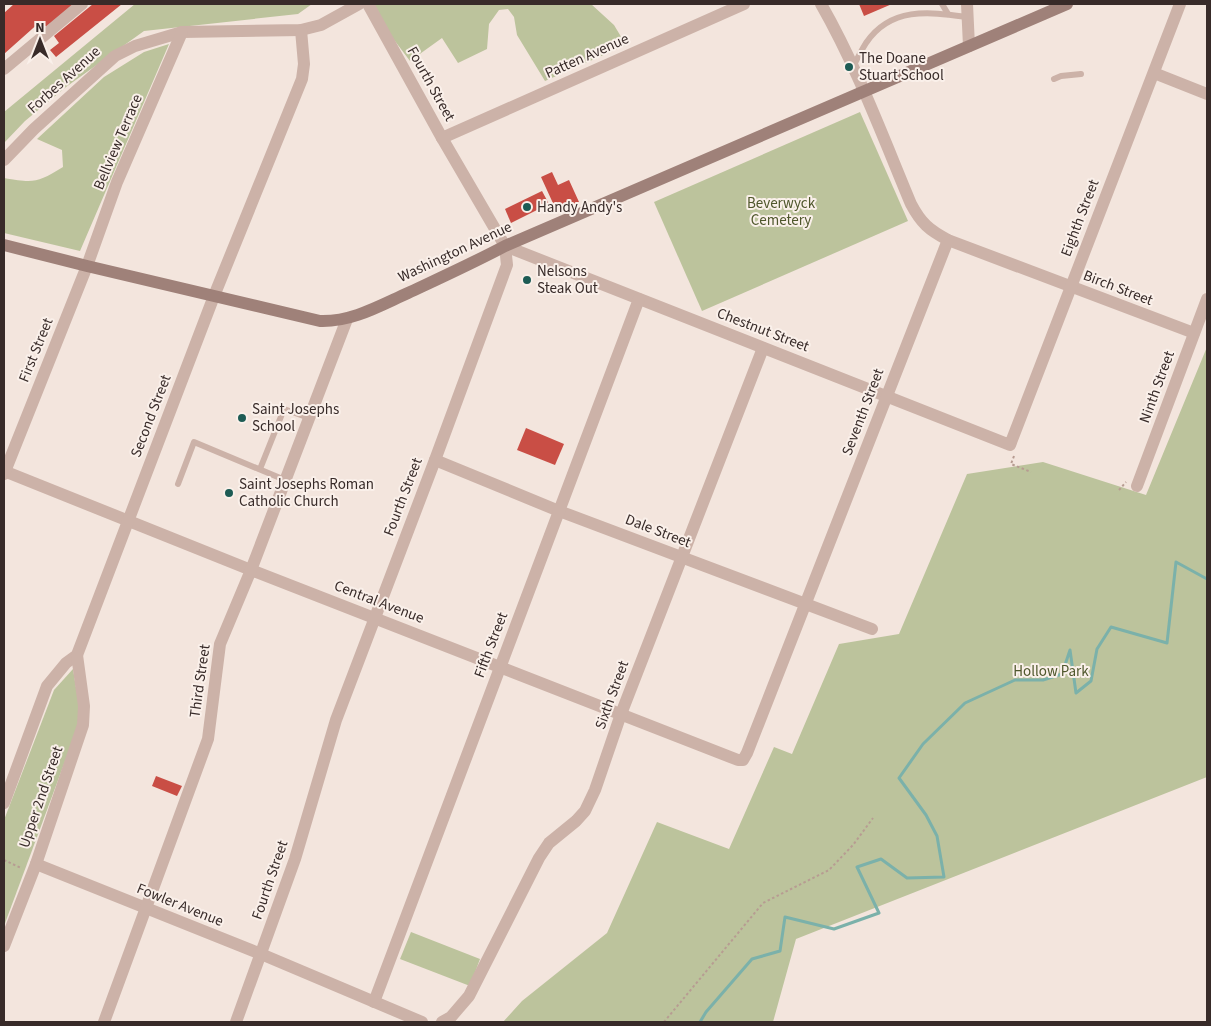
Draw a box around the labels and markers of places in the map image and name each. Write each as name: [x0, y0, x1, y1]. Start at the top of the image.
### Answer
place label: The Doane Stuart School: [859, 48, 944, 86]
marker: The Doane Stuart School: [843, 61, 855, 73]
place label: Handy Andy's: [537, 197, 622, 218]
marker: Handy Andy's: [521, 201, 533, 213]
place label: Nelsons Steak Out: [537, 261, 598, 299]
marker: Nelsons Steak Out: [521, 274, 533, 286]
place label: Saint Josephs School: [252, 399, 339, 437]
marker: Saint Josephs School: [236, 412, 248, 424]
place label: Saint Josephs Roman Catholic Church: [239, 474, 374, 512]
marker: Saint Josephs Roman Catholic Church: [223, 487, 235, 499]

